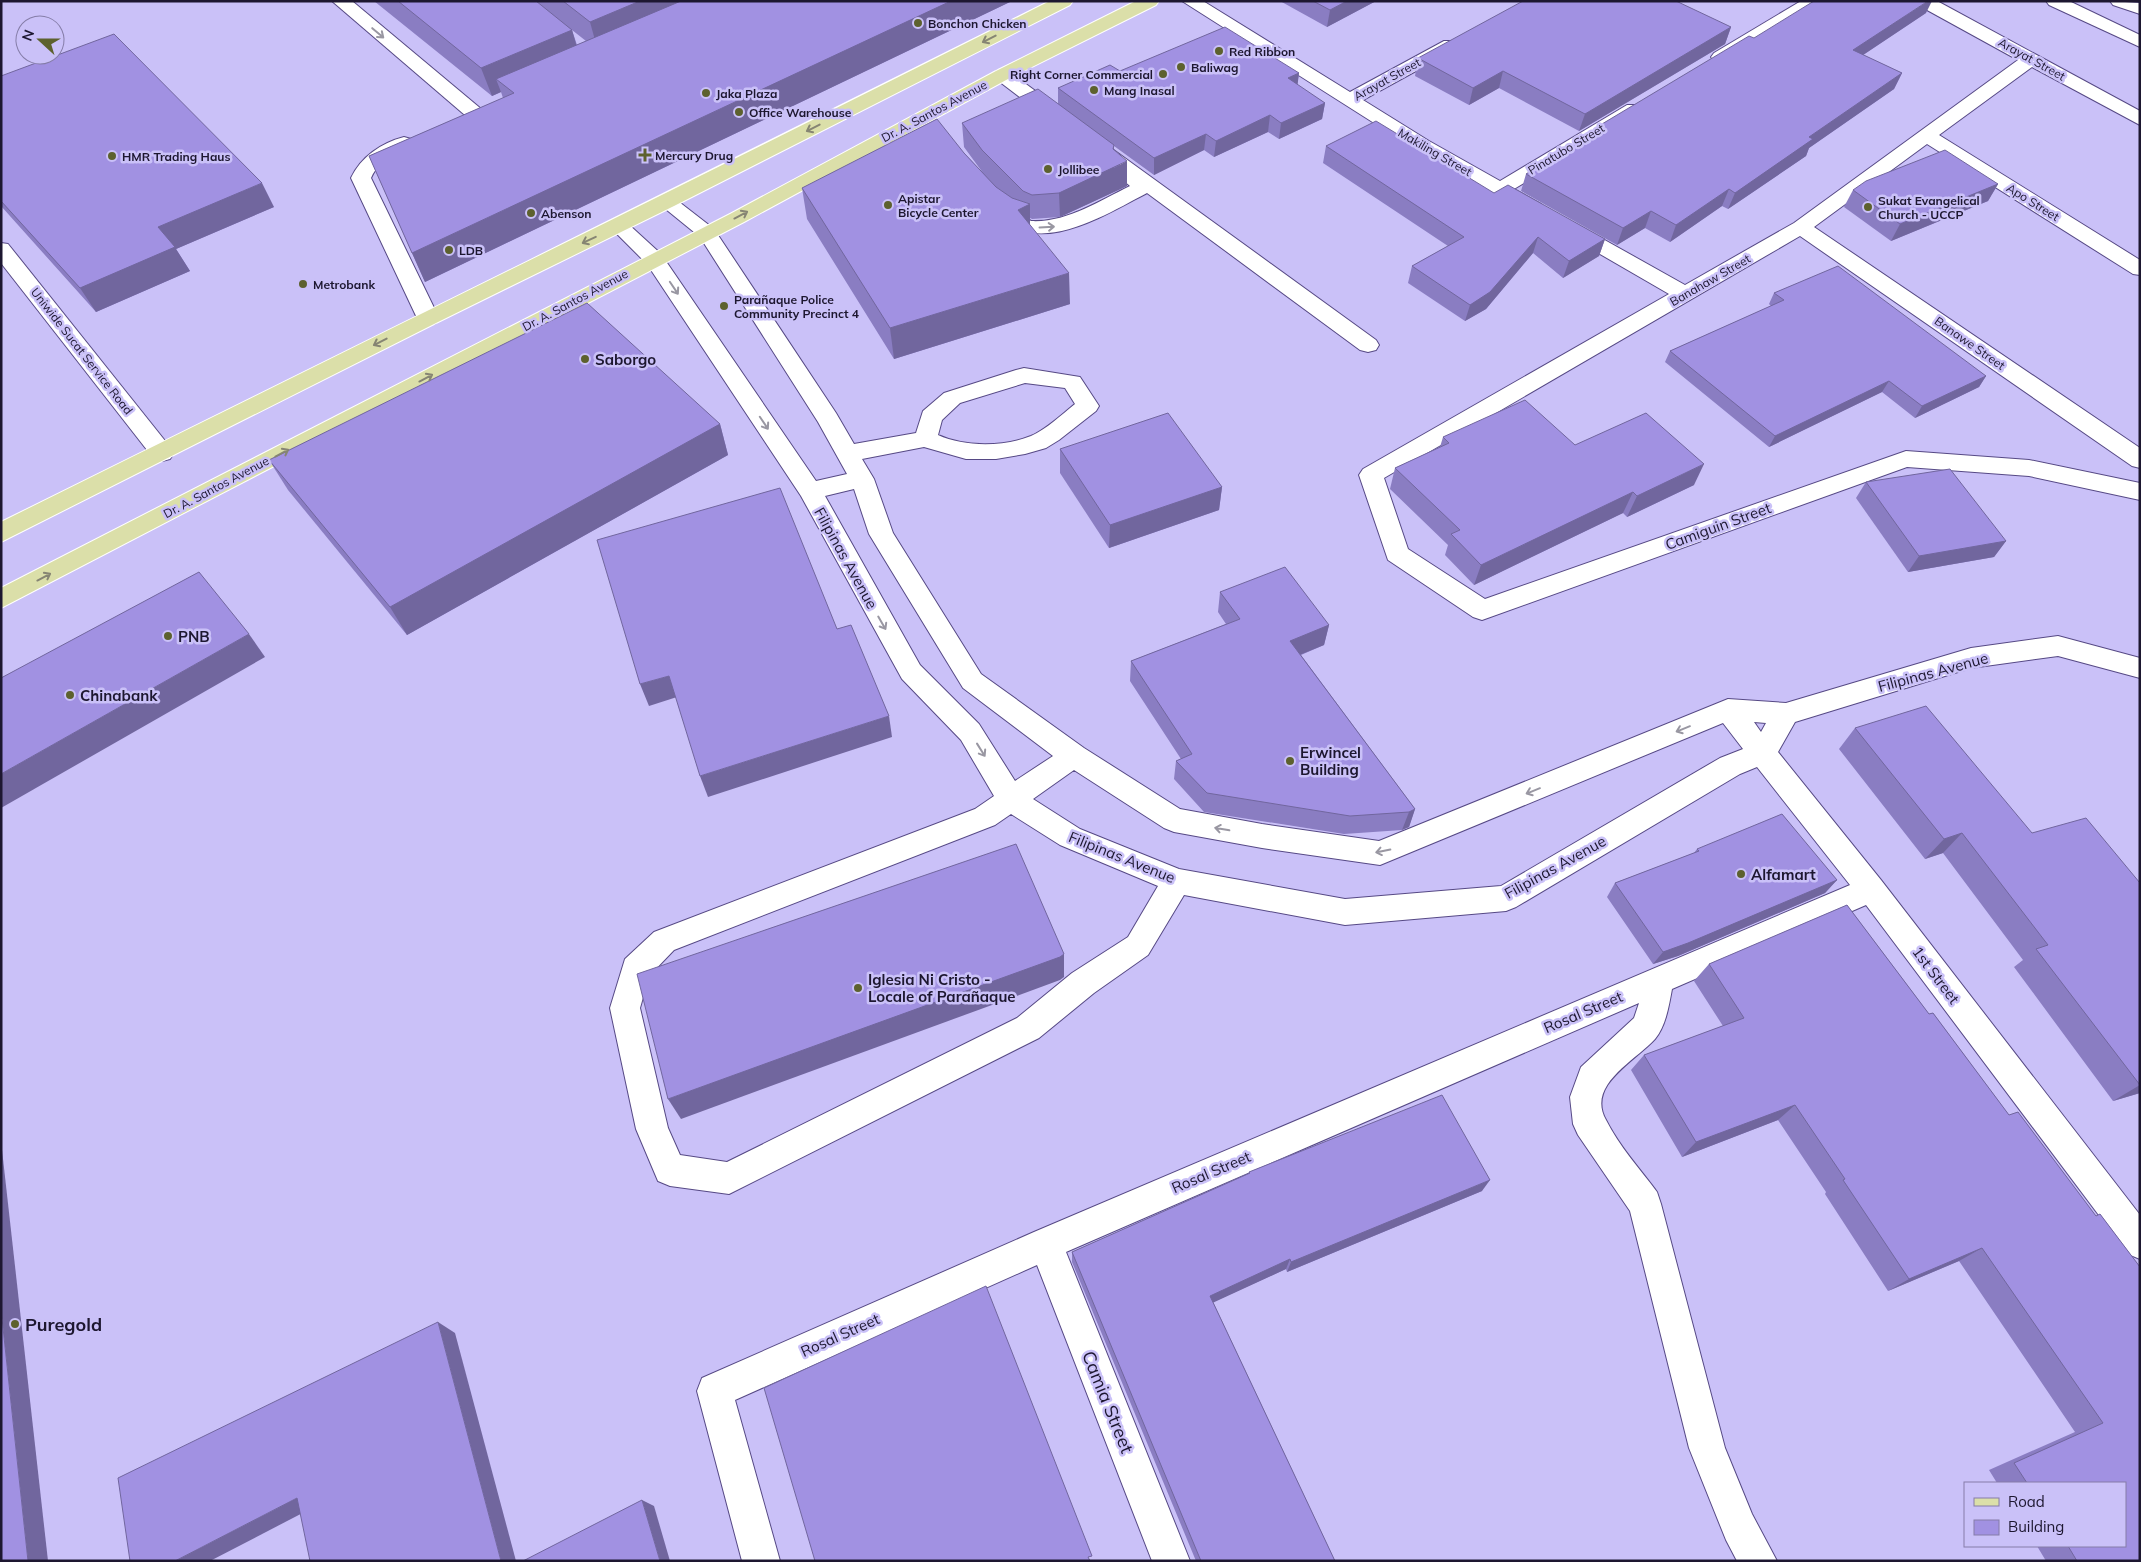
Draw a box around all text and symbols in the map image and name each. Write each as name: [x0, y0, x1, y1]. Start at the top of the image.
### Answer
north arrow: [15, 15, 65, 65]
place label: Bonchon Chicken: [928, 16, 1027, 31]
marker: Bonchon Chicken: [912, 17, 924, 29]
text: N: [18, 27, 38, 44]
one-way arrow: [371, 27, 384, 38]
street label: Arayat Street: [1996, 34, 2068, 84]
one-way arrow: [982, 35, 997, 44]
place label: Red Ribbon: [1229, 44, 1295, 59]
marker: Red Ribbon: [1213, 45, 1225, 57]
street label: Arayat Street: [1351, 54, 1423, 104]
place label: Baliwag: [1191, 60, 1238, 75]
marker: Baliwag: [1175, 61, 1187, 73]
place label: Right Corner Commercial: [1010, 67, 1153, 82]
marker: Right Corner Commercial: [1157, 68, 1169, 80]
street label: Dr. A. Santos Avenue: [879, 77, 989, 145]
place label: Mang Inasal: [1104, 83, 1175, 98]
marker: Mang Inasal: [1088, 84, 1100, 96]
place label: Jaka Plaza: [716, 86, 777, 101]
marker: Jaka Plaza: [700, 87, 712, 99]
place label: Office Warehouse: [749, 105, 852, 120]
marker: Office Warehouse: [733, 106, 745, 118]
street label: Pinatubo Street: [1525, 120, 1607, 178]
one-way arrow: [806, 124, 821, 133]
street label: Makiling Street: [1395, 125, 1475, 179]
place label: Mercury Drug: [655, 148, 733, 163]
place label: HMR Trading Haus: [122, 149, 230, 164]
marker: Mercury Drug: [639, 149, 651, 161]
marker: HMR Trading Haus: [106, 150, 118, 162]
place label: Jollibee: [1058, 162, 1100, 177]
marker: Jollibee: [1042, 163, 1054, 175]
street label: Apo Street: [2004, 180, 2062, 224]
place label: Apistar Bicycle Center: [898, 191, 979, 220]
place label: Sukat Evangelical Church - UCCP: [1878, 193, 1980, 222]
marker: Apistar Bicycle Center: [882, 199, 894, 211]
marker: Sukat Evangelical Church - UCCP: [1862, 201, 1874, 213]
place label: Abenson: [541, 206, 592, 221]
marker: Abenson: [525, 207, 537, 219]
one-way arrow: [734, 210, 749, 220]
one-way arrow: [1038, 222, 1054, 231]
one-way arrow: [582, 236, 597, 245]
place label: LDB: [459, 243, 483, 258]
marker: LDB: [443, 244, 455, 256]
street label: Banahaw Street: [1667, 251, 1753, 309]
street label: Dr. A. Santos Avenue: [520, 266, 630, 334]
place label: Metrobank: [313, 277, 375, 292]
marker: Metrobank: [297, 278, 309, 290]
one-way arrow: [669, 281, 679, 295]
street label: Uniwide Sucat Service Road: [28, 285, 136, 417]
place label: Parañaque Police Community Precinct 4: [734, 292, 859, 321]
marker: Parañaque Police Community Precinct 4: [718, 300, 730, 312]
street label: Banawe Street: [1932, 313, 2008, 373]
one-way arrow: [373, 338, 388, 347]
place label: Saborgo: [595, 350, 656, 369]
marker: Saborgo: [579, 353, 591, 365]
one-way arrow: [418, 373, 433, 383]
one-way arrow: [759, 416, 770, 430]
one-way arrow: [274, 448, 289, 458]
street label: Dr. A. Santos Avenue: [161, 453, 271, 521]
street label: Camiguin Street: [1662, 498, 1774, 554]
street label: Filipinas Avenue: [810, 504, 882, 612]
one-way arrow: [37, 572, 52, 582]
one-way arrow: [878, 616, 888, 630]
place label: PNB: [178, 627, 210, 646]
marker: PNB: [162, 630, 174, 642]
street label: Filipinas Avenue: [1876, 648, 1990, 696]
place label: Chinabank: [80, 686, 158, 705]
marker: Chinabank: [64, 689, 76, 701]
one-way arrow: [1676, 724, 1691, 734]
one-way arrow: [977, 743, 987, 757]
place label: Erwincel Building: [1300, 743, 1361, 779]
marker: Erwincel Building: [1284, 755, 1296, 767]
one-way arrow: [1526, 786, 1541, 796]
one-way arrow: [1215, 823, 1231, 833]
street label: Filipinas Avenue: [1066, 827, 1178, 887]
street label: Filipinas Avenue: [1501, 831, 1609, 903]
one-way arrow: [1375, 847, 1391, 856]
place label: Alfamart: [1751, 865, 1816, 884]
marker: Alfamart: [1735, 868, 1747, 880]
street label: 1st Street: [1908, 943, 1964, 1007]
place label: Iglesia Ni Cristo - Locale of Parañaque: [868, 970, 1016, 1006]
marker: Iglesia Ni Cristo - Locale of Parañaque: [852, 982, 864, 994]
street label: Rosal Street: [1541, 987, 1625, 1037]
street label: Rosal Street: [1169, 1147, 1253, 1197]
street label: Rosal Street: [798, 1309, 882, 1361]
place label: Puregold: [25, 1313, 102, 1336]
marker: Puregold: [9, 1318, 21, 1330]
street label: Camia Street: [1077, 1348, 1139, 1456]
legend: [1964, 1482, 2126, 1547]
text: Road: [2008, 1492, 2045, 1511]
text: Building: [2008, 1517, 2064, 1536]

